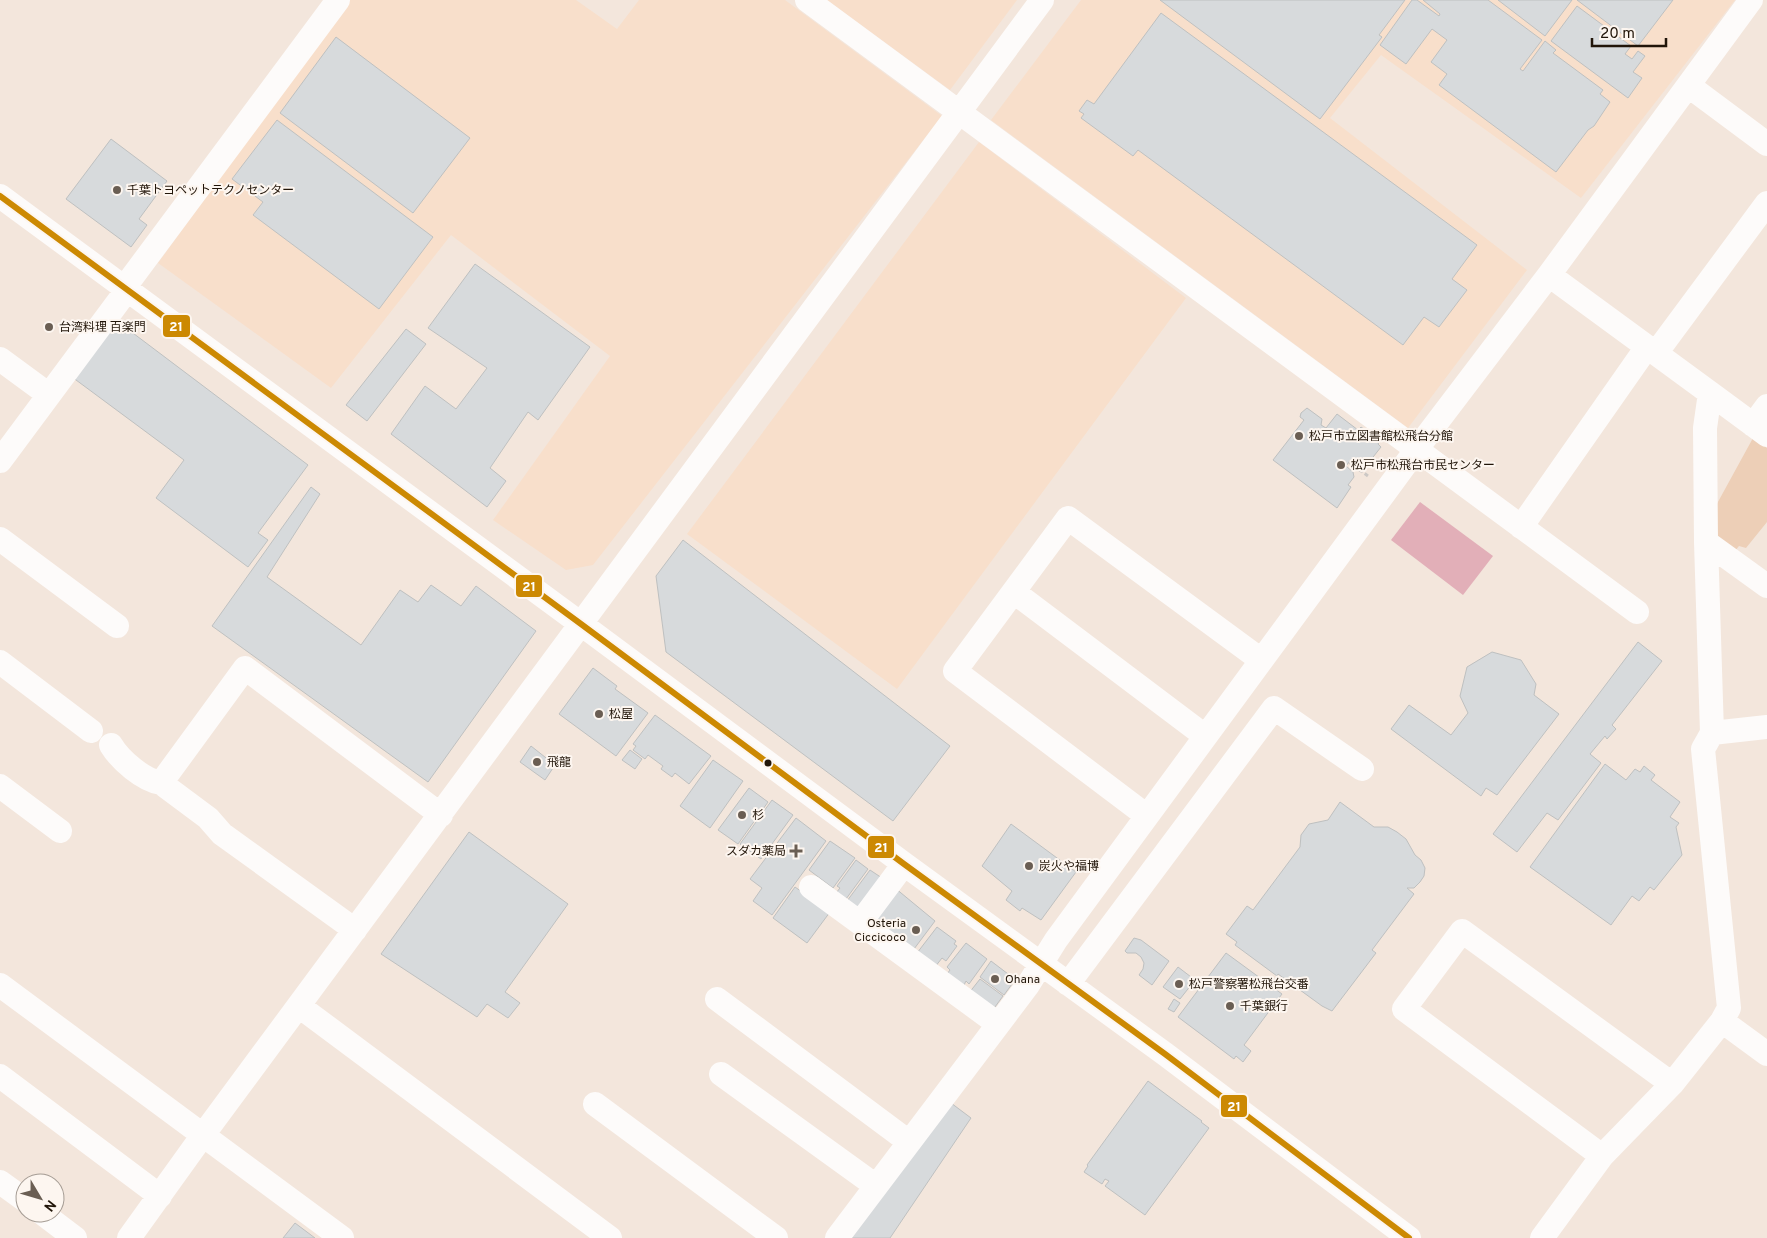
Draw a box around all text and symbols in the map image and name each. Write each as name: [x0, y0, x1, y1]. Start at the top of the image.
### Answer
scale bar: [1592, 15, 1666, 47]
text: 20 m: [1600, 25, 1635, 44]
place label: 千葉トヨペットテクノセンター: [127, 183, 294, 199]
marker: 千葉トヨペットテクノセンター: [111, 184, 123, 196]
line badge: 21: [162, 314, 191, 338]
text: 21: [169, 319, 183, 336]
place label: 台湾料理 百楽門: [59, 320, 146, 336]
marker: 台湾料理 百楽門: [43, 321, 55, 333]
place label: 松戸市立図書館松飛台分館: [1309, 429, 1453, 445]
marker: 松戸市立図書館松飛台分館: [1293, 430, 1305, 442]
place label: 松戸市松飛台市民センター: [1351, 458, 1495, 474]
marker: 松戸市松飛台市民センター: [1335, 459, 1347, 471]
line badge: 21: [515, 574, 543, 598]
text: 21: [522, 579, 536, 596]
place label: 松屋: [609, 707, 633, 723]
marker: 松屋: [593, 708, 605, 720]
place label: 飛龍: [547, 755, 571, 771]
marker: 飛龍: [531, 756, 543, 768]
unlabelled marker: [763, 758, 773, 768]
place label: 杉: [752, 808, 764, 824]
marker: 杉: [736, 809, 748, 821]
line badge: 21: [867, 835, 895, 859]
text: 21: [874, 840, 888, 857]
place label: スダカ薬局: [726, 844, 786, 860]
marker: スダカ薬局: [790, 845, 802, 857]
place label: 炭火や福博: [1039, 859, 1099, 875]
marker: 炭火や福博: [1023, 860, 1035, 872]
place label: Osteria Ciccicoco: [854, 916, 906, 946]
marker: Osteria Ciccicoco: [910, 924, 922, 936]
place label: Ohana: [1005, 972, 1040, 988]
marker: Ohana: [989, 973, 1001, 985]
place label: 松戸警察署松飛台交番: [1189, 977, 1309, 993]
marker: 松戸警察署松飛台交番: [1173, 978, 1185, 990]
place label: 千葉銀行: [1240, 999, 1288, 1015]
marker: 千葉銀行: [1224, 1000, 1236, 1012]
line badge: 21: [1220, 1094, 1248, 1118]
text: 21: [1227, 1099, 1241, 1116]
north arrow: [15, 1173, 65, 1223]
text: N: [39, 1196, 59, 1214]

